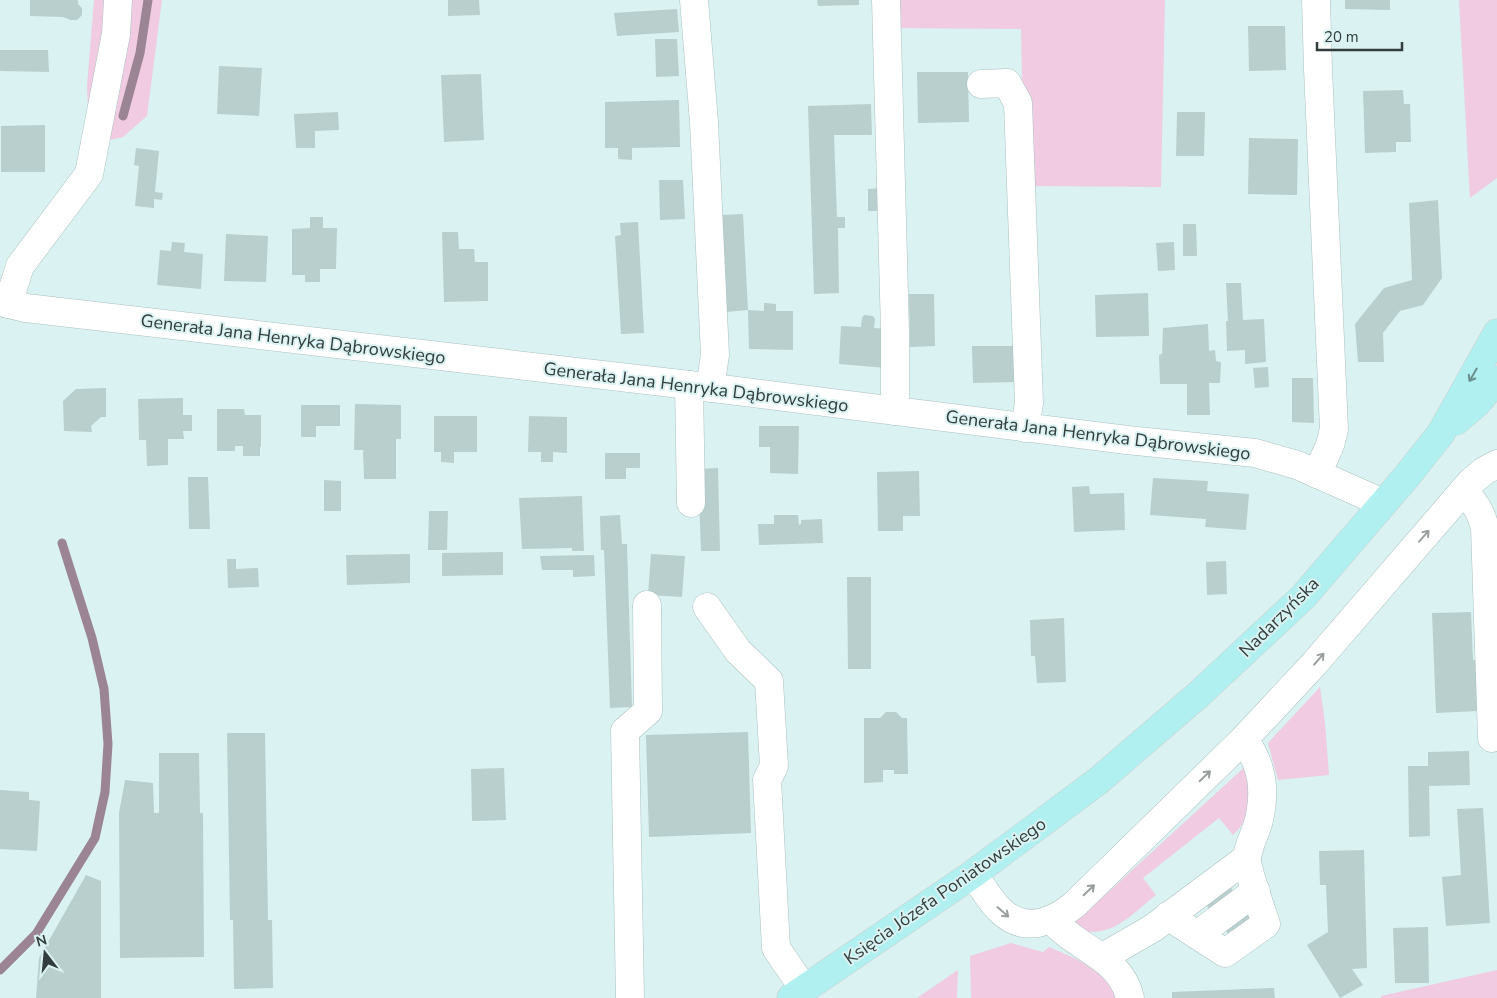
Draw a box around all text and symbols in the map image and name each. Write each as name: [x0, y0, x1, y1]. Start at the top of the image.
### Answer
scale bar: [1317, 20, 1402, 52]
text: 20 m: [1324, 27, 1359, 47]
street label: Generała Jana Henryka Dąbrowskiego: [139, 308, 447, 370]
street label: Generała Jana Henryka Dąbrowskiego: [542, 356, 850, 418]
one-way arrow: [1467, 368, 1477, 382]
street label: Generała Jana Henryka Dąbrowskiego: [944, 404, 1252, 466]
one-way arrow: [1419, 530, 1430, 543]
street label: Nadarzyńska: [1234, 572, 1324, 662]
one-way arrow: [1313, 653, 1324, 666]
one-way arrow: [1199, 770, 1212, 782]
street label: Księcia Józefa Poniatowskiego: [839, 812, 1051, 970]
one-way arrow: [1083, 884, 1096, 896]
one-way arrow: [996, 906, 1009, 917]
north arrow: [20, 928, 70, 978]
text: N: [34, 930, 49, 952]

